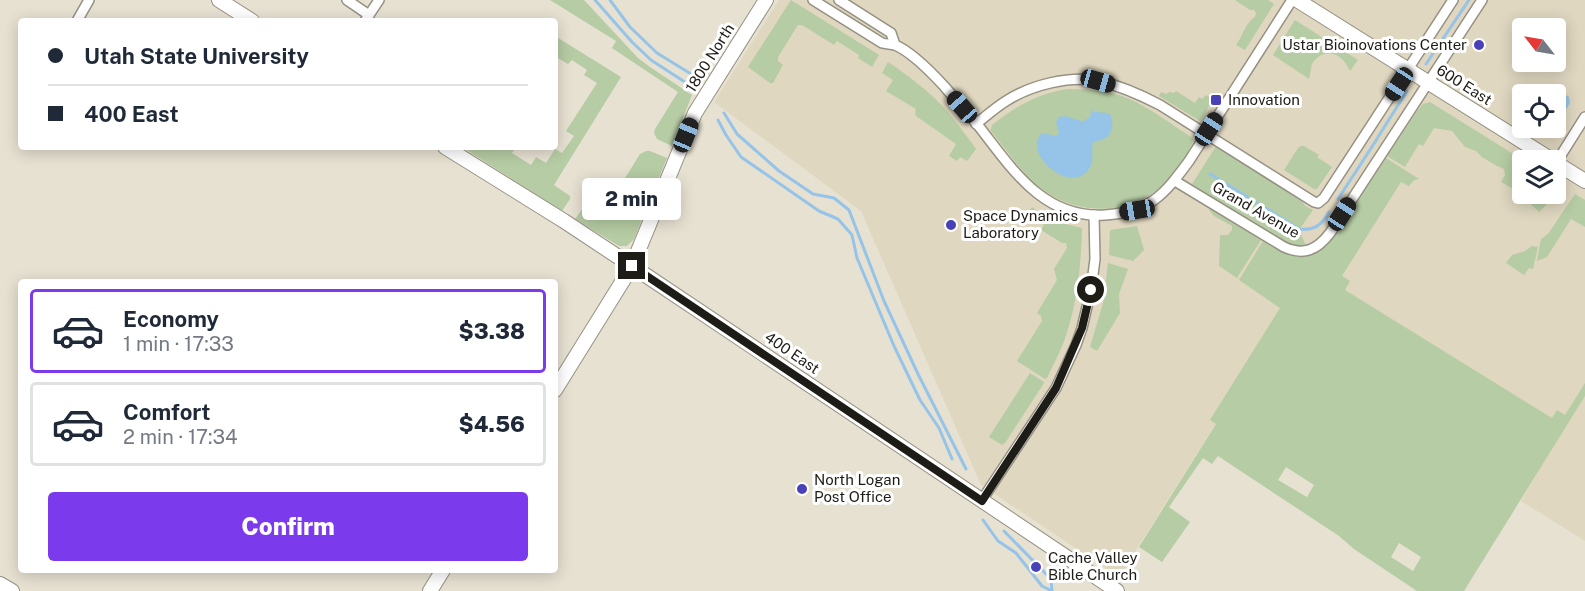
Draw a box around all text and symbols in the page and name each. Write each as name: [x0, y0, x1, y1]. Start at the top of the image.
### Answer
north arrow: [1512, 18, 1566, 72]
map controls: [1512, 18, 1566, 204]
street label: 1800 North: [682, 20, 737, 95]
place label: Ustar Bioinovations Center: [1282, 36, 1467, 53]
marker: Ustar Bioinovations Center: [1472, 38, 1486, 52]
text: Utah State University: [84, 43, 309, 69]
street label: 600 East: [1434, 61, 1495, 108]
car: [1382, 64, 1416, 104]
car: [1078, 67, 1118, 95]
button: locate: [1512, 84, 1566, 138]
car: [943, 88, 981, 126]
place label: Innovation: [1228, 91, 1300, 108]
marker: Innovation: [1209, 93, 1223, 107]
text: 400 East: [84, 101, 179, 127]
car: [1192, 109, 1226, 149]
car: [671, 115, 701, 155]
button: layers: [1512, 150, 1566, 204]
street label: Grand Avenue: [1210, 178, 1303, 241]
callout: 2 min: [582, 179, 682, 221]
text: 2 min: [605, 187, 658, 211]
car: [1325, 194, 1359, 234]
car: [1118, 198, 1156, 222]
place label: Space Dynamics Laboratory: [963, 207, 1078, 241]
marker: Space Dynamics Laboratory: [944, 218, 958, 232]
route end: [618, 252, 645, 279]
route start: [1077, 276, 1104, 303]
icon: car: [51, 304, 105, 358]
text: Economy: [123, 306, 219, 332]
text: $3.38: [459, 318, 525, 344]
street label: 400 East: [762, 328, 823, 377]
text: 1 min · 17:33: [123, 332, 234, 356]
icon: car: [51, 397, 105, 451]
text: Comfort: [123, 399, 210, 425]
text: $4.56: [459, 411, 525, 437]
text: 2 min · 17:34: [123, 425, 238, 449]
place label: North Logan Post Office: [814, 471, 900, 505]
marker: North Logan Post Office: [795, 482, 809, 496]
button: Confirm: [48, 492, 528, 561]
place label: Cache Valley Bible Church: [1048, 549, 1138, 583]
marker: Cache Valley Bible Church: [1029, 560, 1043, 574]

